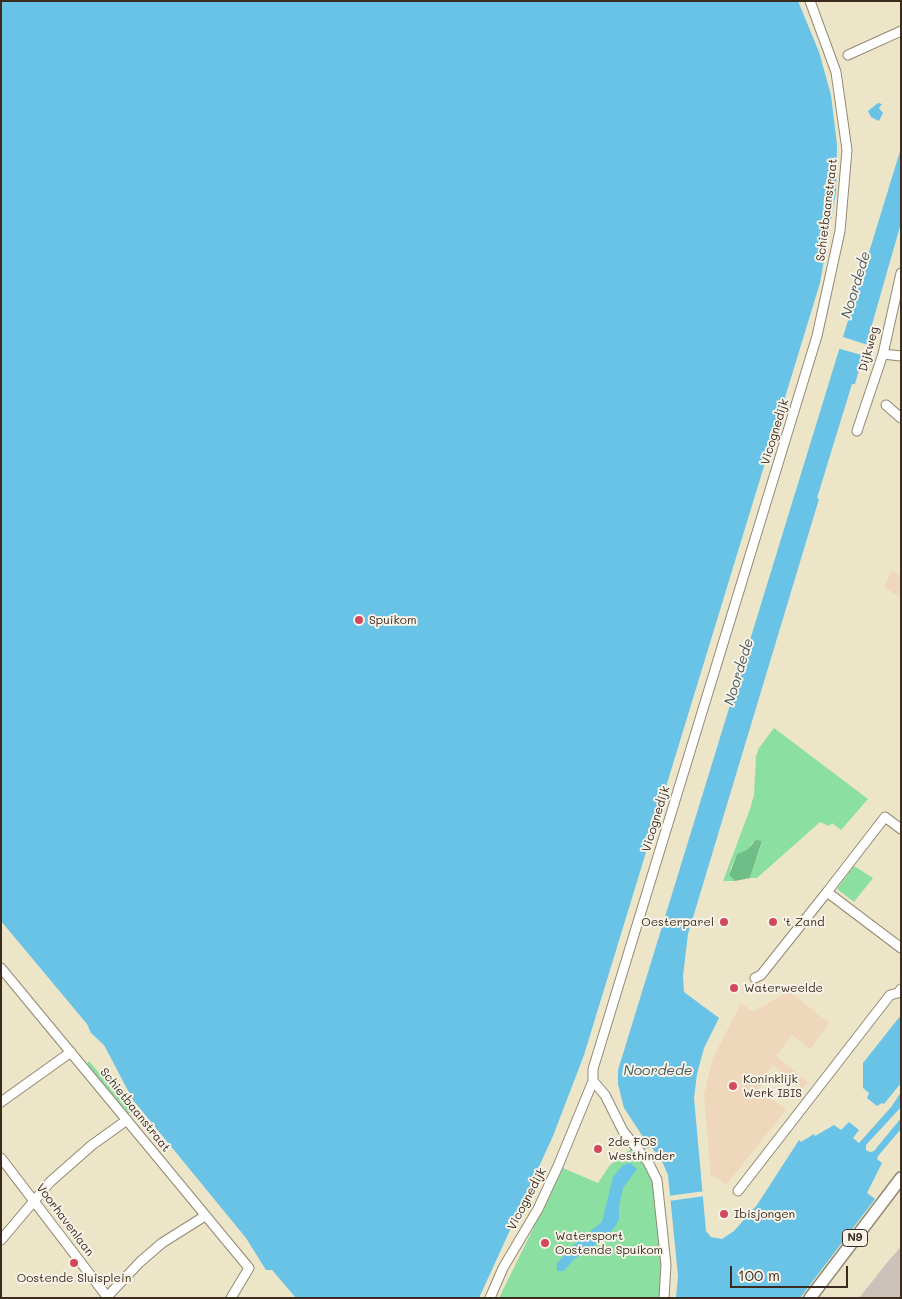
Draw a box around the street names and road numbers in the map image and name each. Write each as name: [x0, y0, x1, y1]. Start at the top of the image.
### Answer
street label: Schietbaanstraat: [814, 158, 840, 262]
street label: Dijkweg: [856, 325, 882, 373]
street label: Vicognedijk: [758, 397, 792, 467]
street label: Vicognedijk: [639, 784, 673, 854]
street label: Schietbaanstraat: [97, 1065, 173, 1155]
street label: Vicognedijk: [505, 1165, 549, 1233]
street label: Voorhavenlaan: [33, 1181, 97, 1259]
road number: N9: [842, 1230, 868, 1246]

